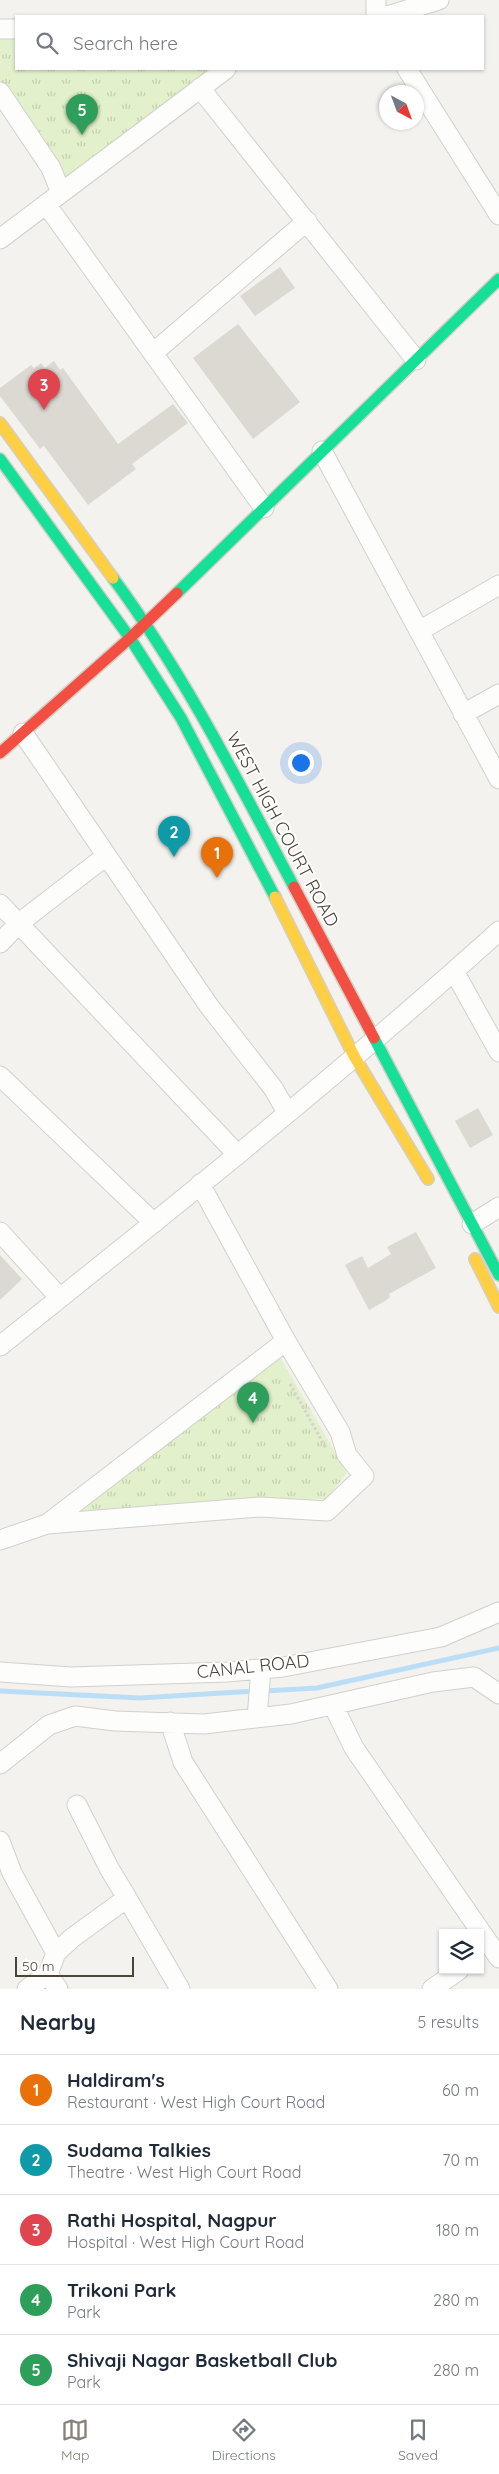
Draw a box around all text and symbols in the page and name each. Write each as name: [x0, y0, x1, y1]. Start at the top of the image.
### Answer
search box: [15, 15, 484, 70]
icon: search: [33, 29, 61, 57]
text: Search here: [73, 31, 178, 55]
north arrow: [379, 85, 424, 130]
pin: 5: [66, 94, 98, 135]
pin: 3: [28, 369, 60, 410]
street label: WEST HIGH COURT ROAD: [222, 728, 344, 930]
your location: [288, 750, 314, 776]
pin: 2: [158, 816, 190, 857]
pin: 1: [201, 837, 233, 878]
pin: 4: [237, 1382, 269, 1423]
street label: CANAL ROAD: [196, 1649, 310, 1683]
map controls: [439, 1929, 484, 1974]
button: layers: [439, 1929, 484, 1974]
scale bar: [15, 1954, 134, 1977]
text: 50 m: [22, 1957, 55, 1975]
text: Nearby: [20, 2009, 96, 2035]
text: 5 results: [418, 2012, 479, 2032]
text: Haldiram's: [67, 2068, 165, 2092]
text: 1: [33, 2080, 39, 2100]
text: 60 m: [442, 2080, 479, 2100]
text: Restaurant · West High Court Road: [67, 2092, 325, 2112]
text: Sudama Talkies: [67, 2138, 211, 2162]
text: 2: [31, 2150, 41, 2170]
text: 70 m: [442, 2150, 479, 2170]
text: Theatre · West High Court Road: [67, 2162, 301, 2182]
text: Rathi Hospital, Nagpur: [67, 2208, 277, 2232]
text: 3: [32, 2220, 40, 2240]
text: 180 m: [436, 2220, 479, 2240]
text: Hospital · West High Court Road: [67, 2232, 304, 2252]
text: Trikoni Park: [67, 2278, 176, 2302]
text: 4: [31, 2290, 41, 2310]
text: 280 m: [433, 2290, 479, 2310]
text: Park: [67, 2302, 101, 2322]
text: Shivaji Nagar Basketball Club: [67, 2348, 337, 2372]
text: 5: [31, 2360, 41, 2380]
text: 280 m: [433, 2360, 479, 2380]
text: Park: [67, 2372, 101, 2392]
tab: Map: [61, 2416, 90, 2464]
tab: Directions: [212, 2416, 276, 2464]
tab: Saved: [398, 2416, 438, 2464]

